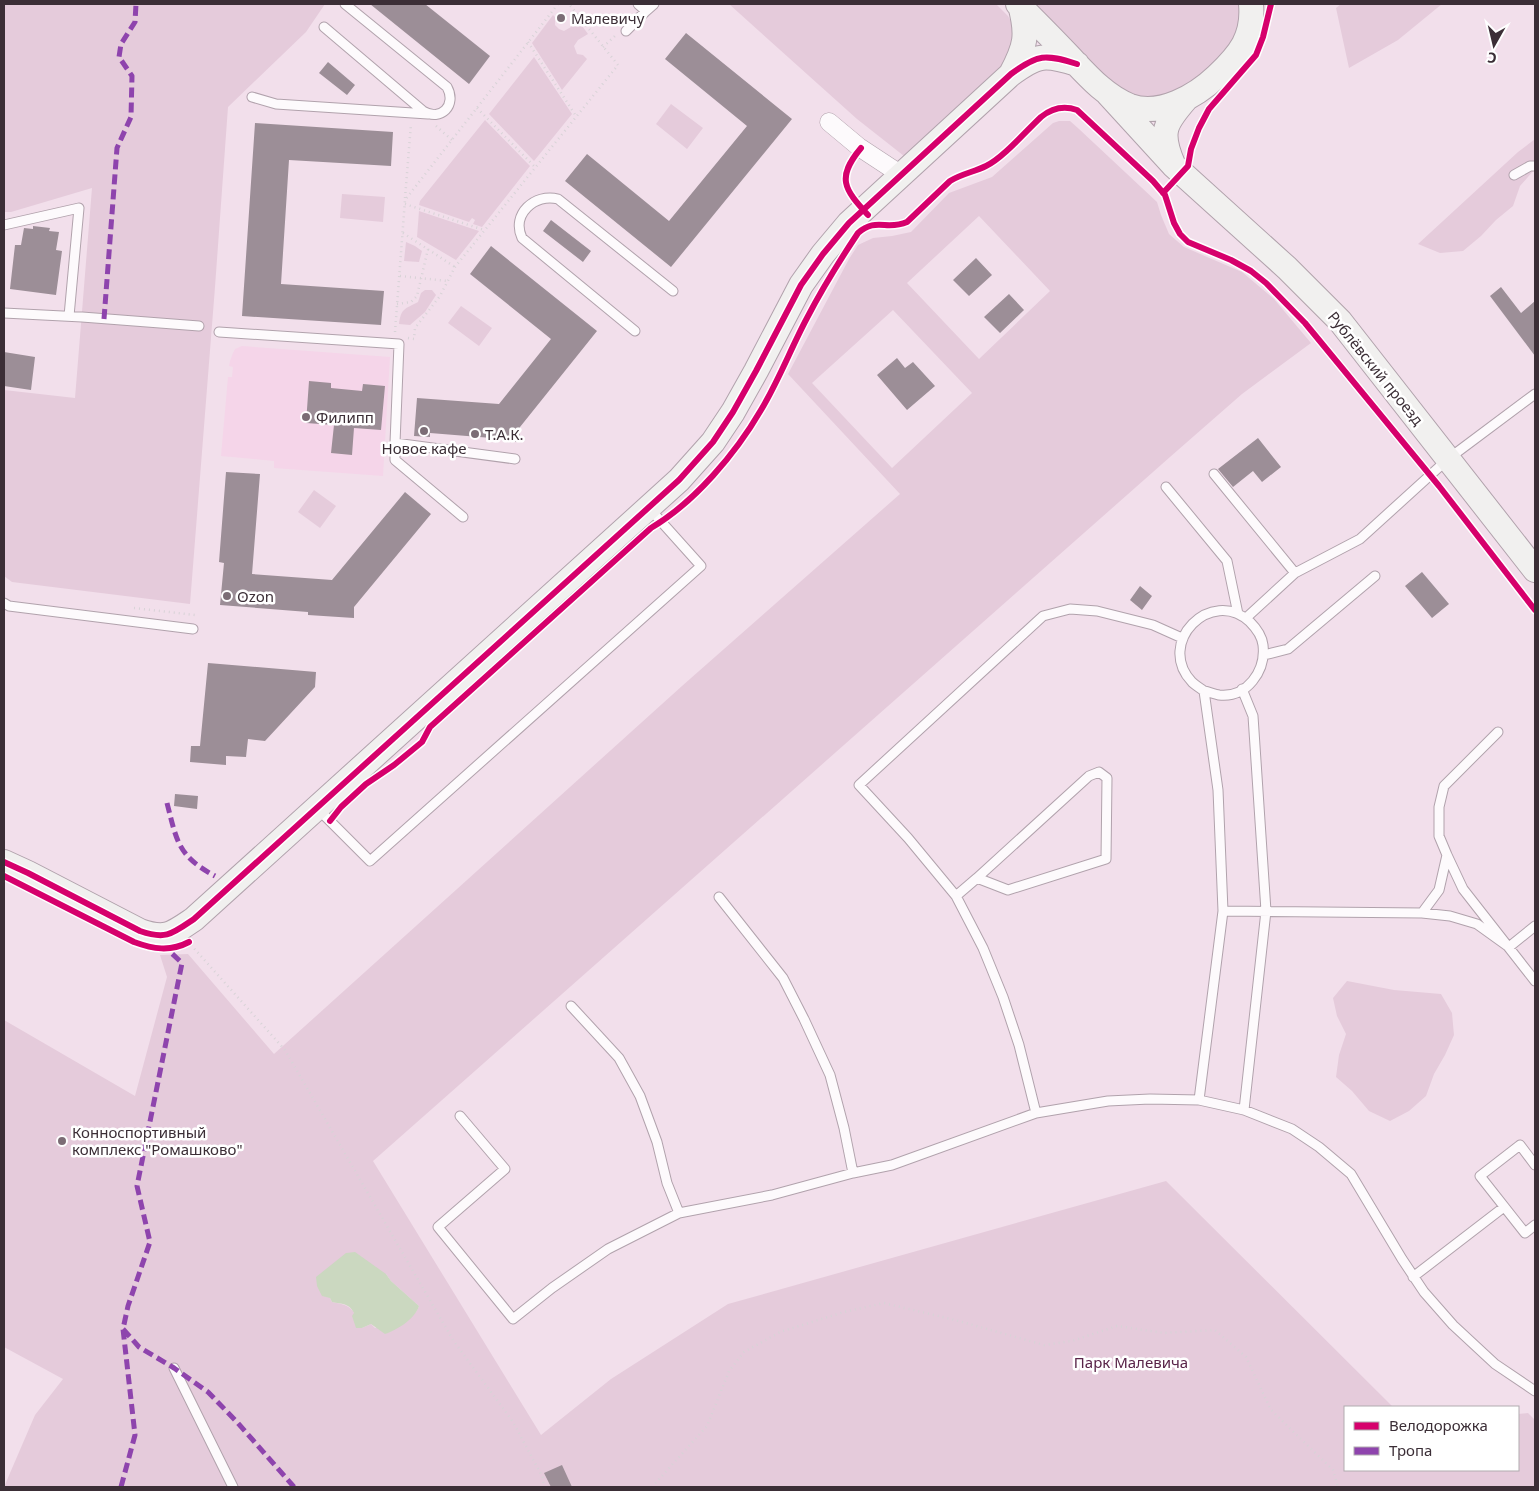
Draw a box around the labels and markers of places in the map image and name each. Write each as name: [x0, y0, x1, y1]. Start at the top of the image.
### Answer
place label: Малевичу: [571, 8, 645, 28]
marker: Малевичу: [555, 12, 567, 24]
place label: Филипп: [316, 407, 374, 427]
marker: Филипп: [300, 411, 312, 423]
place label: Т.А.К.: [485, 424, 524, 444]
marker: Новое кафе: [418, 425, 430, 437]
marker: Т.А.К.: [469, 428, 481, 440]
place label: Новое кафе: [382, 438, 466, 458]
place label: Ozon: [237, 586, 274, 606]
marker: Ozon: [221, 590, 233, 602]
place label: Конноспортивный комплекс "Ромашково": [72, 1122, 243, 1159]
marker: Конноспортивный комплекс "Ромашково": [56, 1135, 68, 1147]

